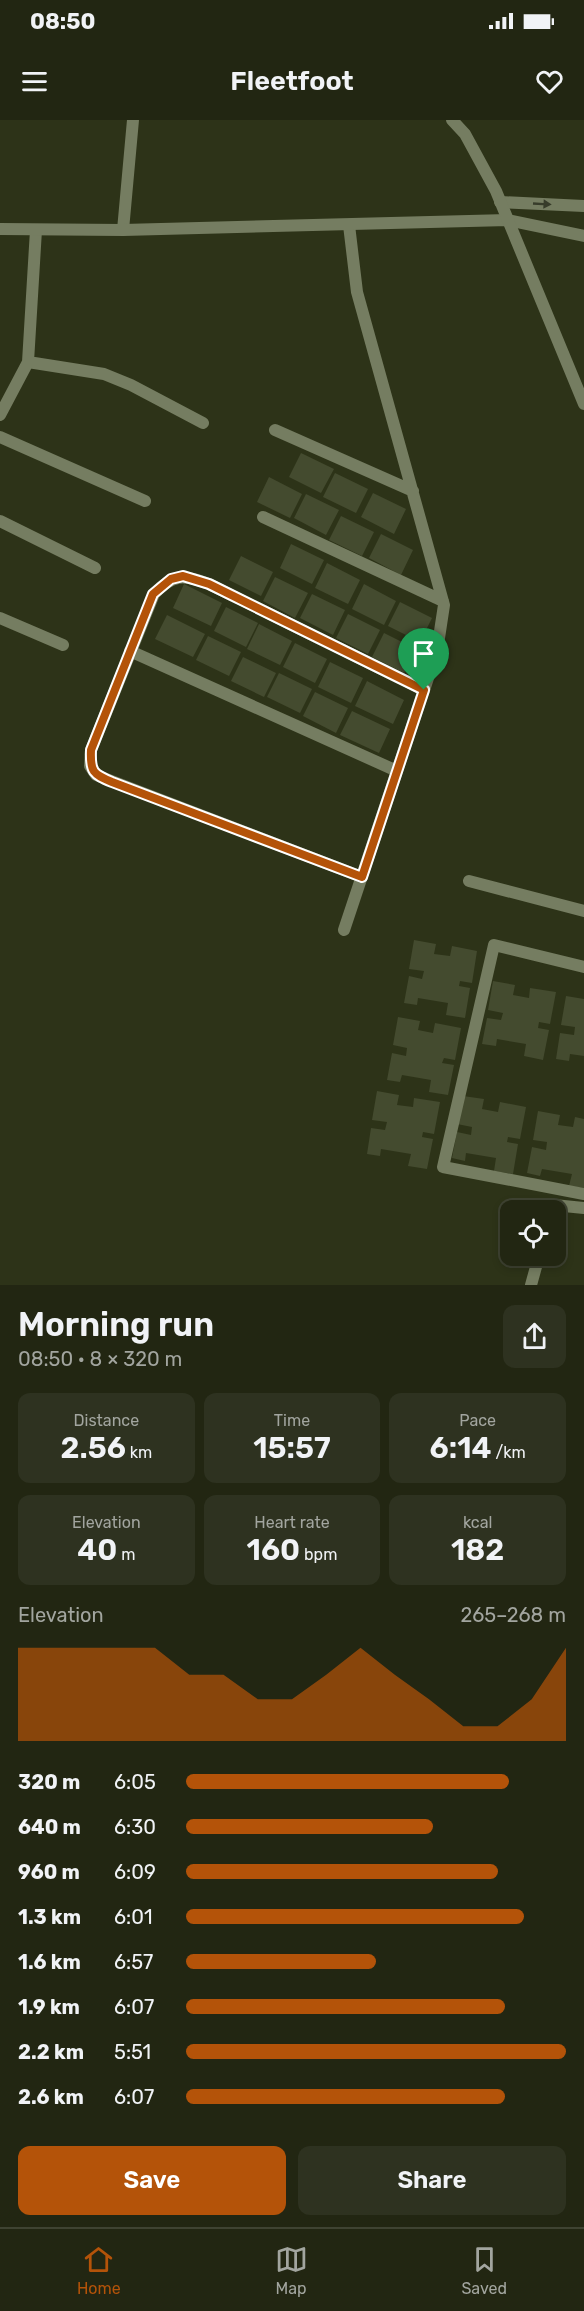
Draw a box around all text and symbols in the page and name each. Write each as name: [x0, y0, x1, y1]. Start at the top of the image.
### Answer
text: 08:50: [30, 8, 95, 35]
icon: menu: [18, 65, 51, 98]
text: Fleetfoot: [230, 65, 354, 97]
icon: heart: [533, 65, 566, 98]
one-way arrow: [533, 199, 552, 208]
pin: [398, 628, 449, 690]
icon: arrive: [407, 637, 440, 670]
map controls: [500, 1200, 566, 1266]
button: locate: [500, 1200, 566, 1266]
text: Morning run: [18, 1305, 214, 1344]
button: share: [503, 1305, 566, 1368]
text: 08:50 · 8 × 320 m: [18, 1347, 182, 1371]
text: Distance: [74, 1411, 139, 1430]
text: Time: [274, 1411, 310, 1430]
text: Pace: [459, 1411, 496, 1430]
text: 2.56: [60, 1430, 126, 1466]
text: 15:57: [253, 1430, 331, 1466]
text: 6:14: [430, 1430, 492, 1466]
text: km: [126, 1443, 152, 1462]
text: /km: [492, 1443, 526, 1462]
text: Elevation: [72, 1513, 141, 1532]
text: Heart rate: [254, 1513, 330, 1532]
text: kcal: [463, 1513, 492, 1532]
text: 40: [77, 1532, 117, 1568]
text: 160: [247, 1532, 300, 1568]
text: 182: [451, 1532, 504, 1568]
text: m: [117, 1545, 135, 1564]
text: bpm: [300, 1545, 337, 1564]
text: Elevation: [18, 1603, 104, 1627]
text: 265–268 m: [460, 1603, 566, 1627]
text: 320 m: [18, 1770, 80, 1794]
text: 6:05: [114, 1770, 156, 1794]
text: 640 m: [18, 1815, 81, 1839]
text: 6:30: [114, 1815, 156, 1839]
text: 960 m: [18, 1860, 80, 1884]
text: 6:09: [114, 1860, 156, 1884]
text: 1.3 km: [18, 1905, 81, 1929]
text: 6:01: [114, 1905, 152, 1929]
text: 1.6 km: [18, 1950, 81, 1974]
text: 6:57: [114, 1950, 153, 1974]
text: 1.9 km: [18, 1995, 80, 2019]
text: 6:07: [114, 1995, 154, 2019]
text: 2.2 km: [18, 2040, 84, 2064]
text: 5:51: [114, 2040, 151, 2064]
text: 2.6 km: [18, 2085, 84, 2109]
text: 6:07: [114, 2085, 154, 2109]
button: Save: [18, 2146, 286, 2215]
button: Share: [298, 2146, 566, 2215]
tab: Home: [77, 2243, 121, 2298]
tab: Map: [275, 2243, 308, 2298]
tab: Saved: [461, 2243, 507, 2298]

